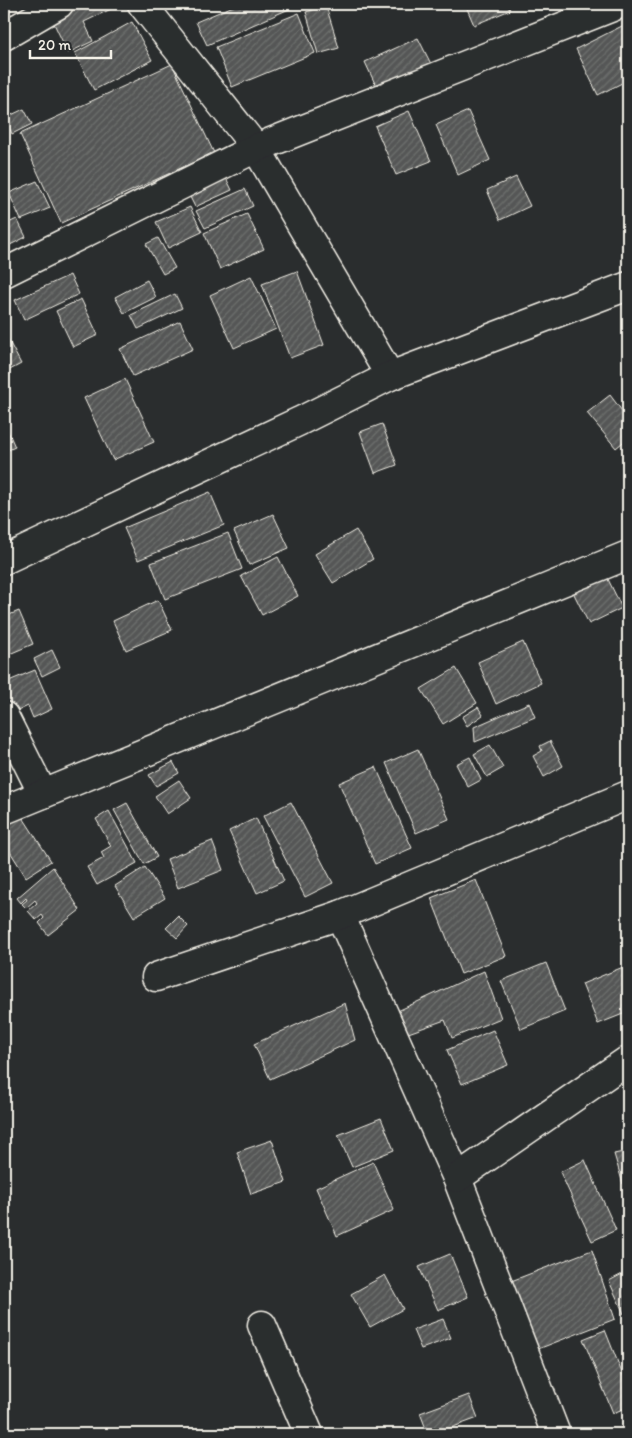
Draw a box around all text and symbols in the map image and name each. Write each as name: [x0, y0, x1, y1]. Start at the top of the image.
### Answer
scale bar: [30, 28, 111, 60]
text: 20 m: [38, 36, 72, 54]

